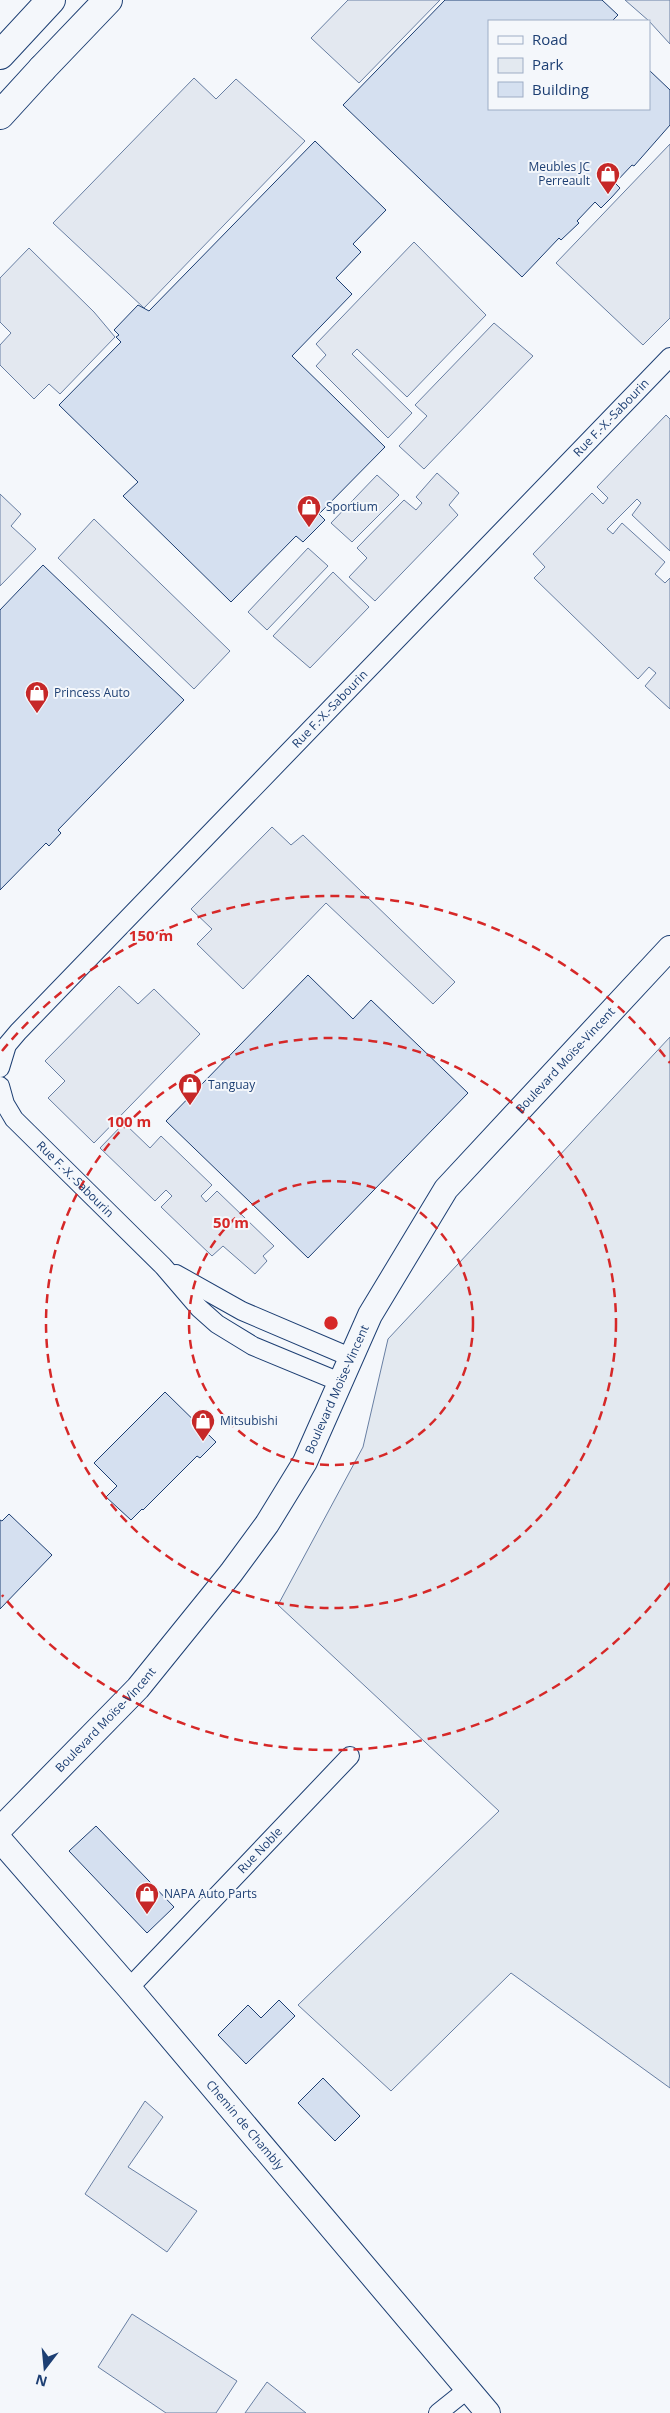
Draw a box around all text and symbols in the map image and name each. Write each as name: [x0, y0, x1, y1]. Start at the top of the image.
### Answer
legend: [488, 20, 650, 110]
text: Road: [532, 29, 568, 49]
text: Park: [532, 54, 563, 74]
text: Building: [532, 79, 589, 99]
place label: Meubles JC Perreault: [528, 158, 590, 189]
shop icon: Meubles JC Perreault: [595, 161, 621, 195]
street label: Rue F.-X.-Sabourin: [569, 375, 653, 460]
shop icon: Sportium: [296, 494, 322, 528]
place label: Sportium: [326, 498, 378, 515]
street label: Rue F.-X.-Sabourin: [288, 666, 371, 751]
shop icon: Princess Auto: [24, 680, 50, 714]
place label: Princess Auto: [54, 684, 130, 701]
text: 150 m: [129, 925, 173, 945]
street label: Boulevard Moïse-Vincent: [511, 1003, 619, 1117]
shop icon: Tanguay: [177, 1072, 203, 1106]
place label: Tanguay: [208, 1076, 256, 1093]
text: 100 m: [107, 1111, 151, 1131]
street label: Rue F.-X.-Sabourin: [33, 1137, 118, 1221]
text: 50 m: [213, 1212, 249, 1232]
centre of rings: [322, 1314, 340, 1332]
street label: Boulevard Moïse-Vincent: [301, 1322, 373, 1456]
shop icon: Mitsubishi: [190, 1408, 216, 1442]
place label: Mitsubishi: [220, 1412, 278, 1429]
street label: Boulevard Moïse-Vincent: [51, 1663, 160, 1776]
street label: Rue Noble: [234, 1823, 286, 1877]
shop icon: NAPA Auto Parts: [134, 1881, 160, 1915]
place label: NAPA Auto Parts: [164, 1885, 257, 1902]
street label: Chemin de Chambly: [202, 2076, 289, 2174]
north arrow: [20, 2343, 70, 2393]
text: N: [33, 2370, 49, 2392]

